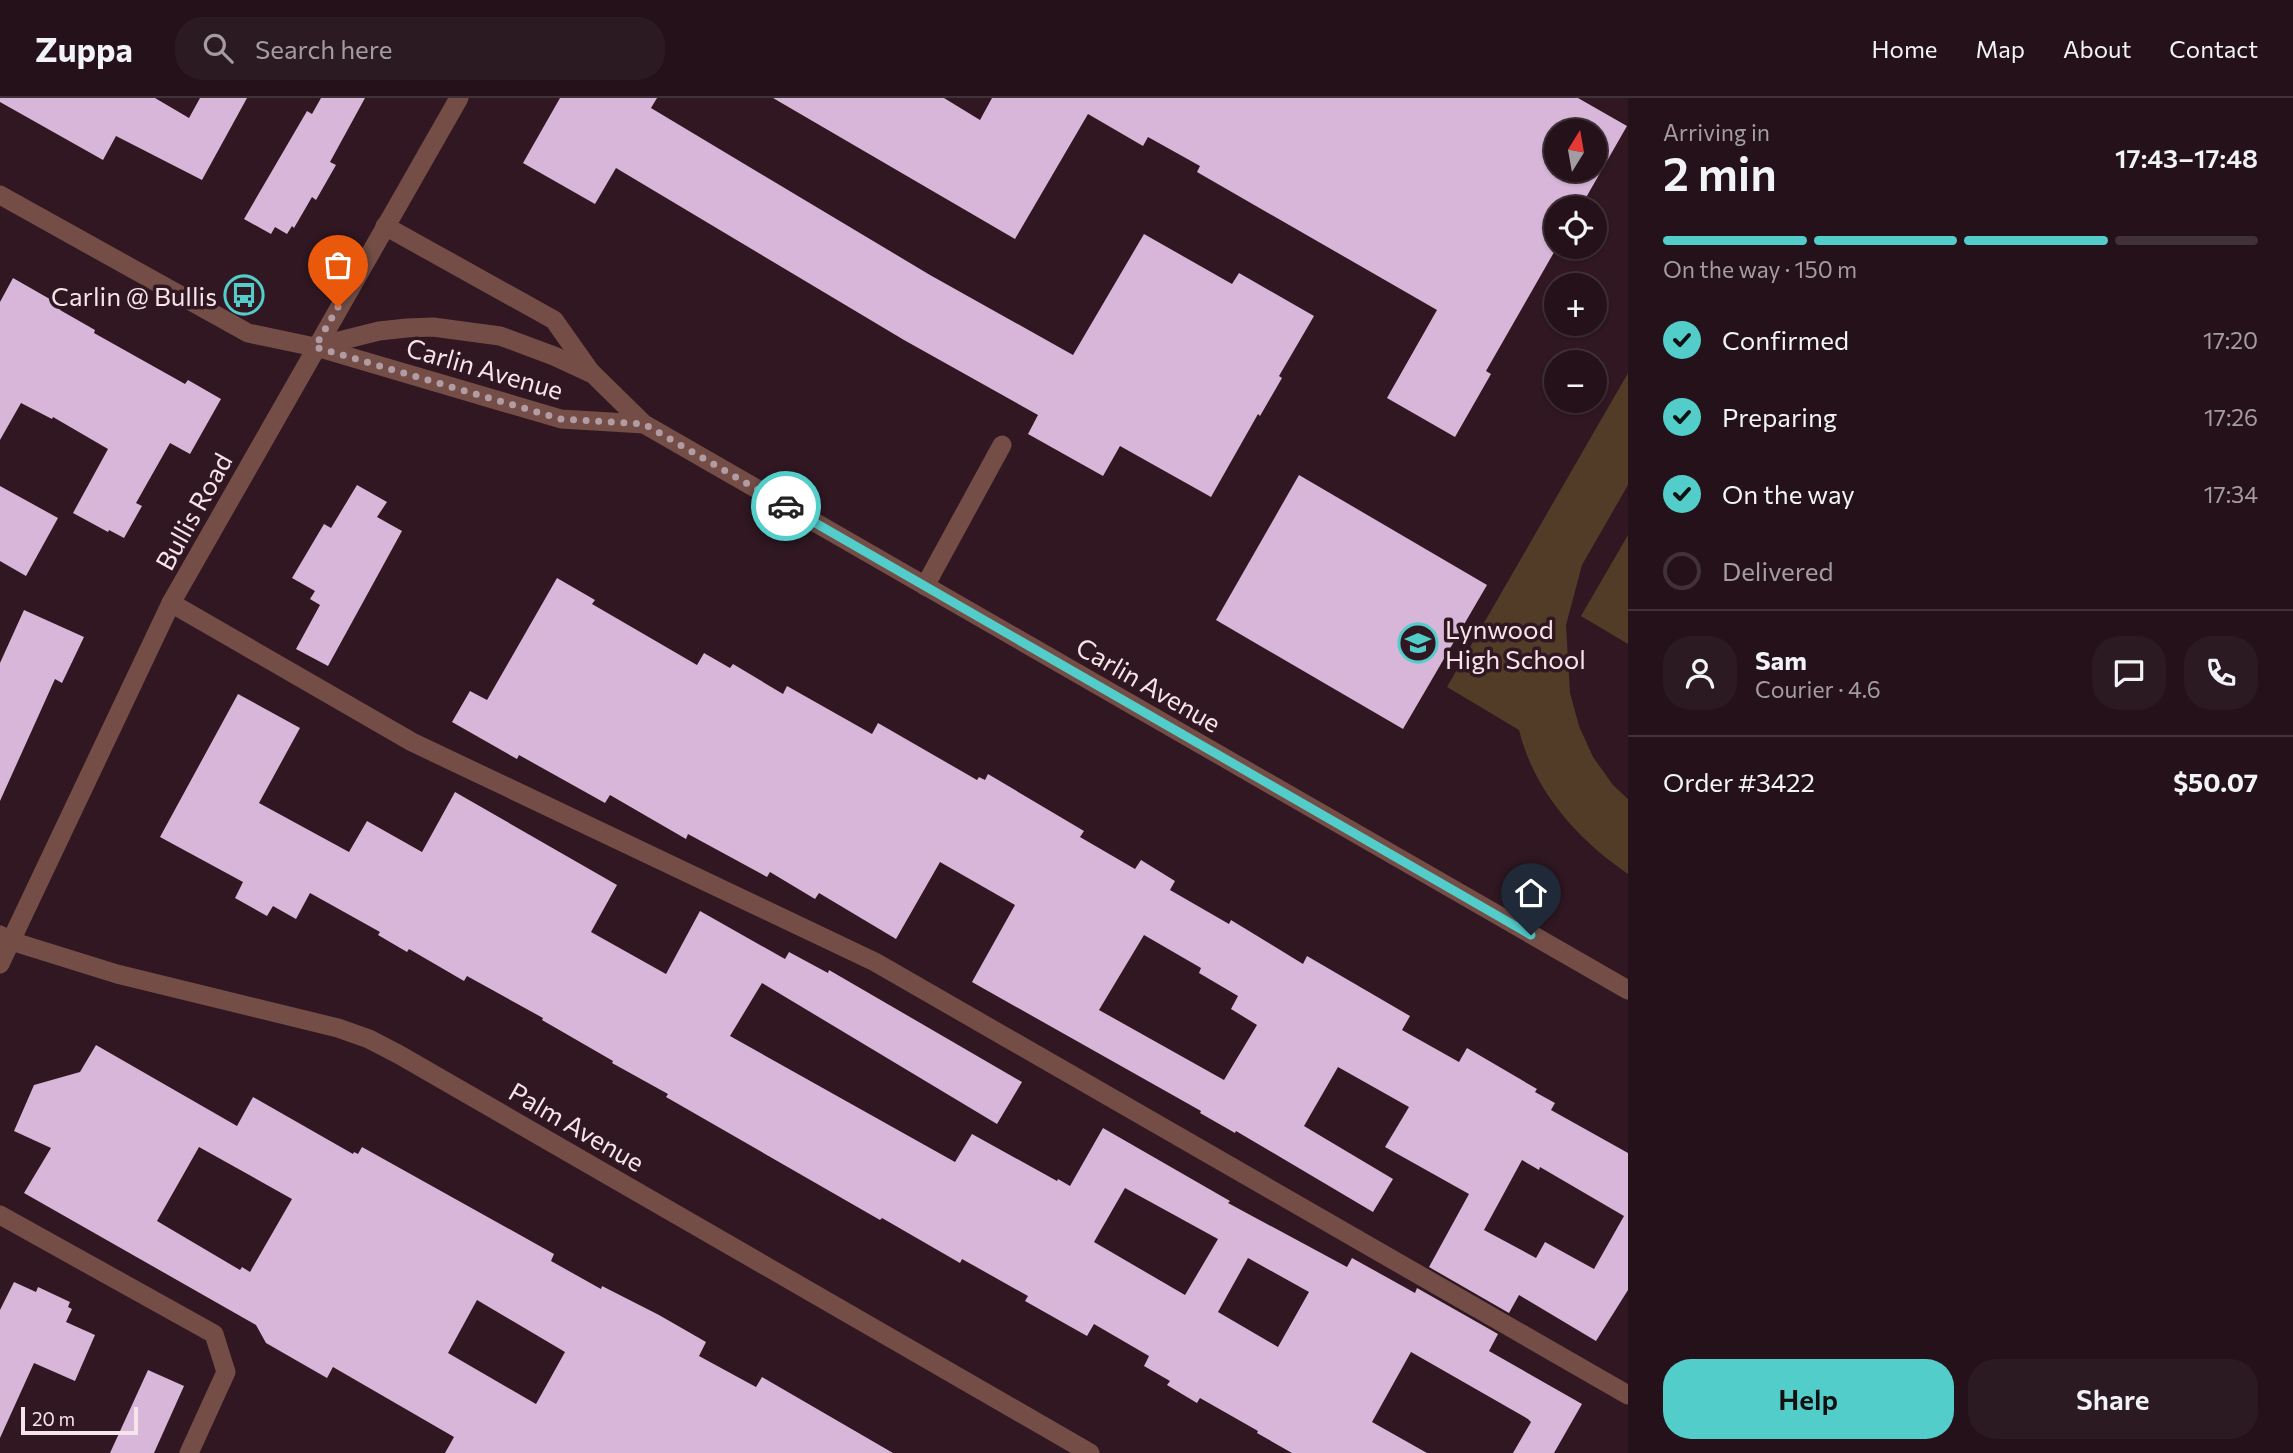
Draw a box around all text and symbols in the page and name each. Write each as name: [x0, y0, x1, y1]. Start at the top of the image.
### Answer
search box: [175, 17, 665, 80]
text: Zuppa: [35, 28, 133, 69]
icon: search: [199, 29, 237, 67]
text: Search here: [255, 33, 392, 64]
text: Home: [1872, 34, 1938, 63]
text: Map: [1976, 34, 2025, 63]
text: About: [2063, 34, 2131, 63]
text: Contact: [2169, 34, 2258, 63]
text: Arriving in: [1663, 118, 1770, 146]
north arrow: [1544, 119, 1606, 182]
map controls: [1544, 119, 1607, 413]
text: 17:43–17:48: [2115, 142, 2258, 173]
text: 2 min: [1663, 144, 1777, 200]
button: locate: [1544, 196, 1607, 259]
pin: [308, 235, 368, 307]
icon: bag: [319, 246, 357, 284]
text: On the way · 150 m: [1663, 255, 1857, 283]
button: +: [1544, 273, 1607, 336]
bus stop icon: Carlin @ Bullis: [223, 274, 265, 316]
place label: Carlin @ Bullis: [51, 280, 217, 311]
icon: check: [1663, 321, 1701, 359]
text: Confirmed: [1722, 324, 1849, 355]
text: 17:20: [2203, 326, 2258, 354]
street label: Carlin Avenue: [403, 331, 567, 405]
button: −: [1544, 350, 1607, 413]
icon: check: [1663, 398, 1701, 436]
text: Preparing: [1722, 401, 1837, 432]
text: 17:26: [2204, 403, 2258, 431]
street label: Bullis Road: [148, 447, 238, 575]
courier: [751, 471, 821, 541]
icon: check: [1663, 475, 1701, 513]
text: On the way: [1722, 478, 1855, 509]
text: 17:34: [2204, 480, 2258, 508]
icon: car: [767, 487, 805, 525]
text: Delivered: [1722, 555, 1833, 586]
place label: Lynwood High School: [1445, 613, 1586, 674]
school or university icon: Lynwood High School: [1397, 622, 1439, 664]
street label: Carlin Avenue: [1071, 630, 1227, 738]
button: person: [1663, 636, 1737, 710]
button: chat: [2092, 636, 2166, 710]
button: phone: [2184, 636, 2258, 710]
text: Sam: [1755, 644, 1807, 675]
text: Courier · 4.6: [1755, 675, 1881, 703]
text: Order #3422: [1663, 766, 1815, 797]
text: $50.07: [2173, 766, 2258, 797]
pin: [1501, 863, 1561, 935]
icon: home: [1512, 874, 1550, 912]
street label: Palm Avenue: [504, 1075, 650, 1177]
button: Help: [1663, 1359, 1954, 1439]
button: Share: [1968, 1359, 2258, 1439]
scale bar: [21, 1404, 138, 1436]
text: 20 m: [32, 1407, 75, 1430]

